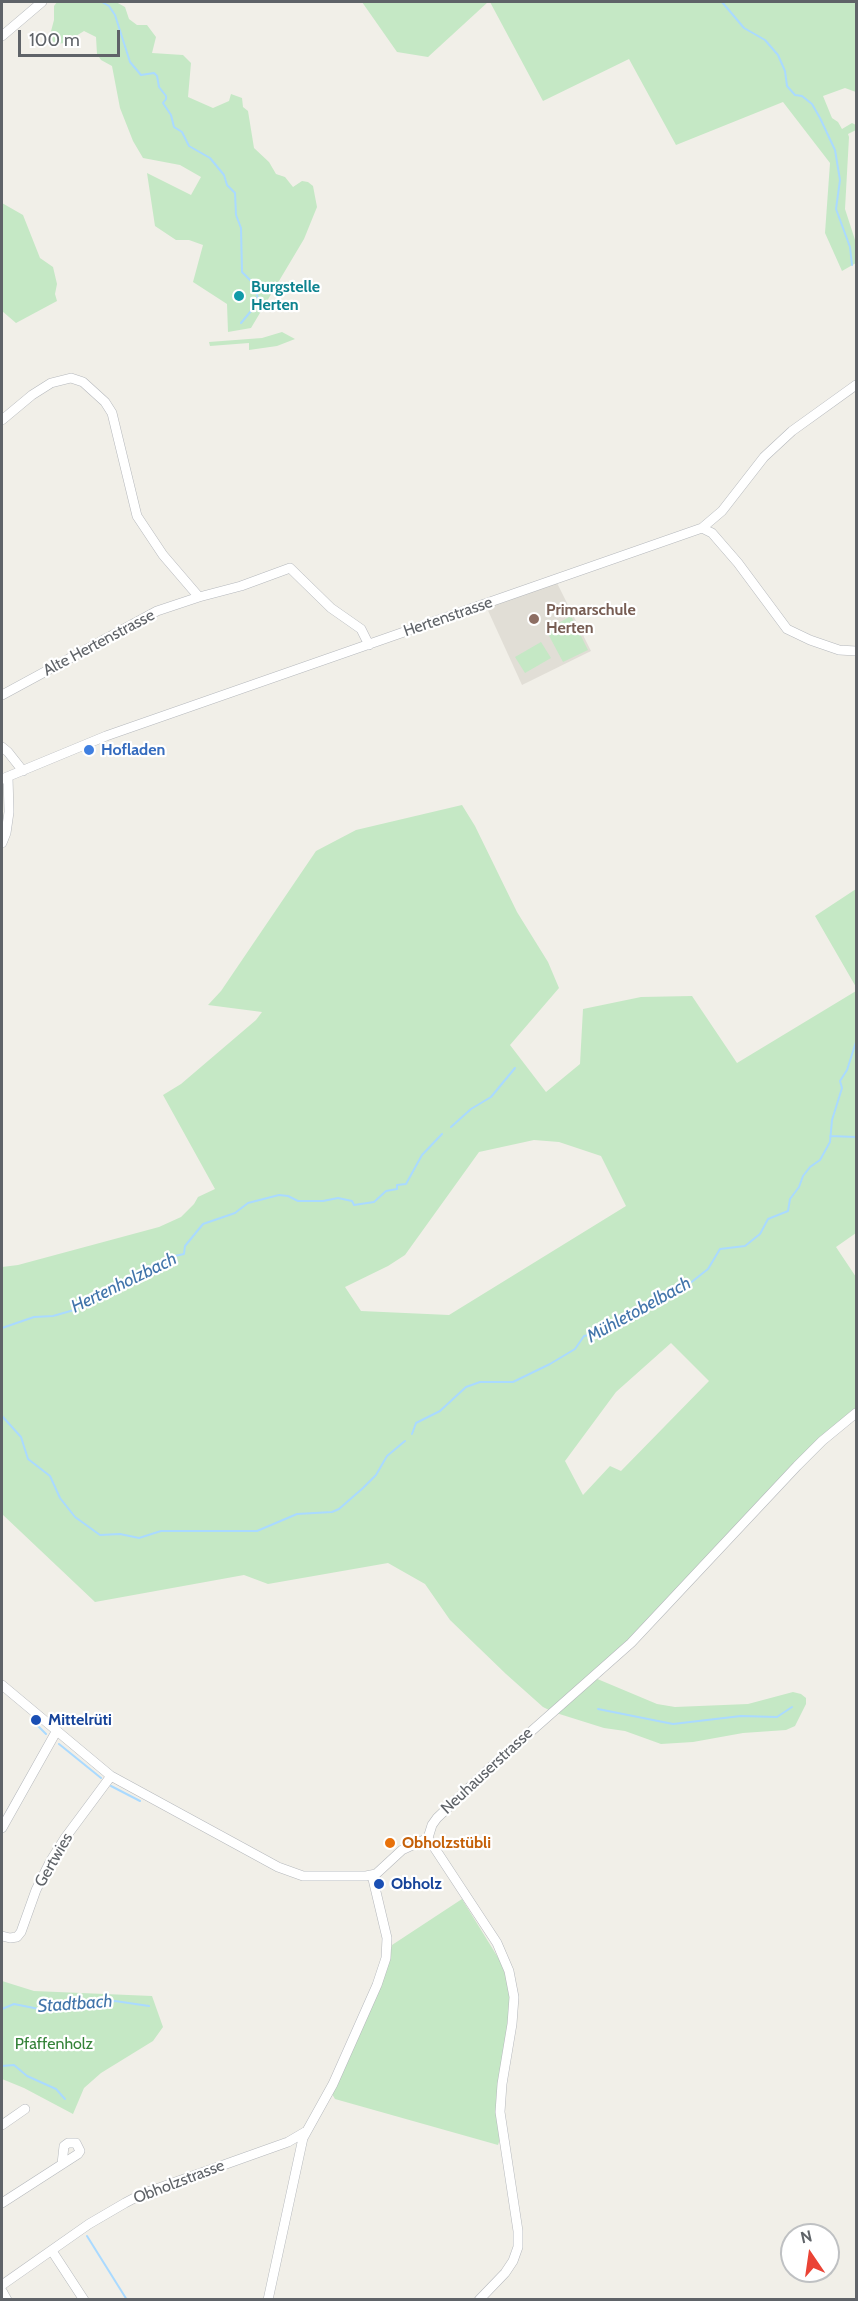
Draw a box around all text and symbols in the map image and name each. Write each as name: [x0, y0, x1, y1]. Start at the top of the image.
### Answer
scale bar: [21, 18, 123, 56]
text: 100 m: [29, 29, 80, 51]
place label: Burgstelle Herten: [251, 277, 320, 315]
marker: Burgstelle Herten: [232, 289, 246, 303]
street label: Hertenstrasse: [401, 593, 495, 641]
place label: Primarschule Herten: [546, 600, 636, 638]
street label: Alte Hertenstrasse: [40, 606, 158, 680]
marker: Primarschule Herten: [527, 612, 541, 626]
place label: Hofladen: [101, 740, 165, 760]
marker: Hofladen: [82, 743, 96, 757]
water label: Hertenholzbach: [68, 1248, 180, 1318]
water label: Mühletobelbach: [583, 1272, 695, 1348]
place label: Mittelrüti: [48, 1710, 112, 1730]
marker: Mittelrüti: [29, 1713, 43, 1727]
street label: Neuhauserstrasse: [437, 1724, 537, 1818]
street label: Gertwies: [31, 1830, 77, 1890]
place label: Obholzstübli: [402, 1833, 491, 1853]
marker: Obholzstübli: [383, 1836, 397, 1850]
place label: Obholz: [391, 1874, 442, 1894]
marker: Obholz: [372, 1877, 386, 1891]
water label: Stadtbach: [37, 1991, 113, 2017]
park label: Pfaffenholz: [15, 2034, 93, 2054]
street label: Obholzstrasse: [131, 2156, 227, 2208]
north arrow: [780, 2223, 840, 2283]
text: N: [799, 2226, 814, 2247]

